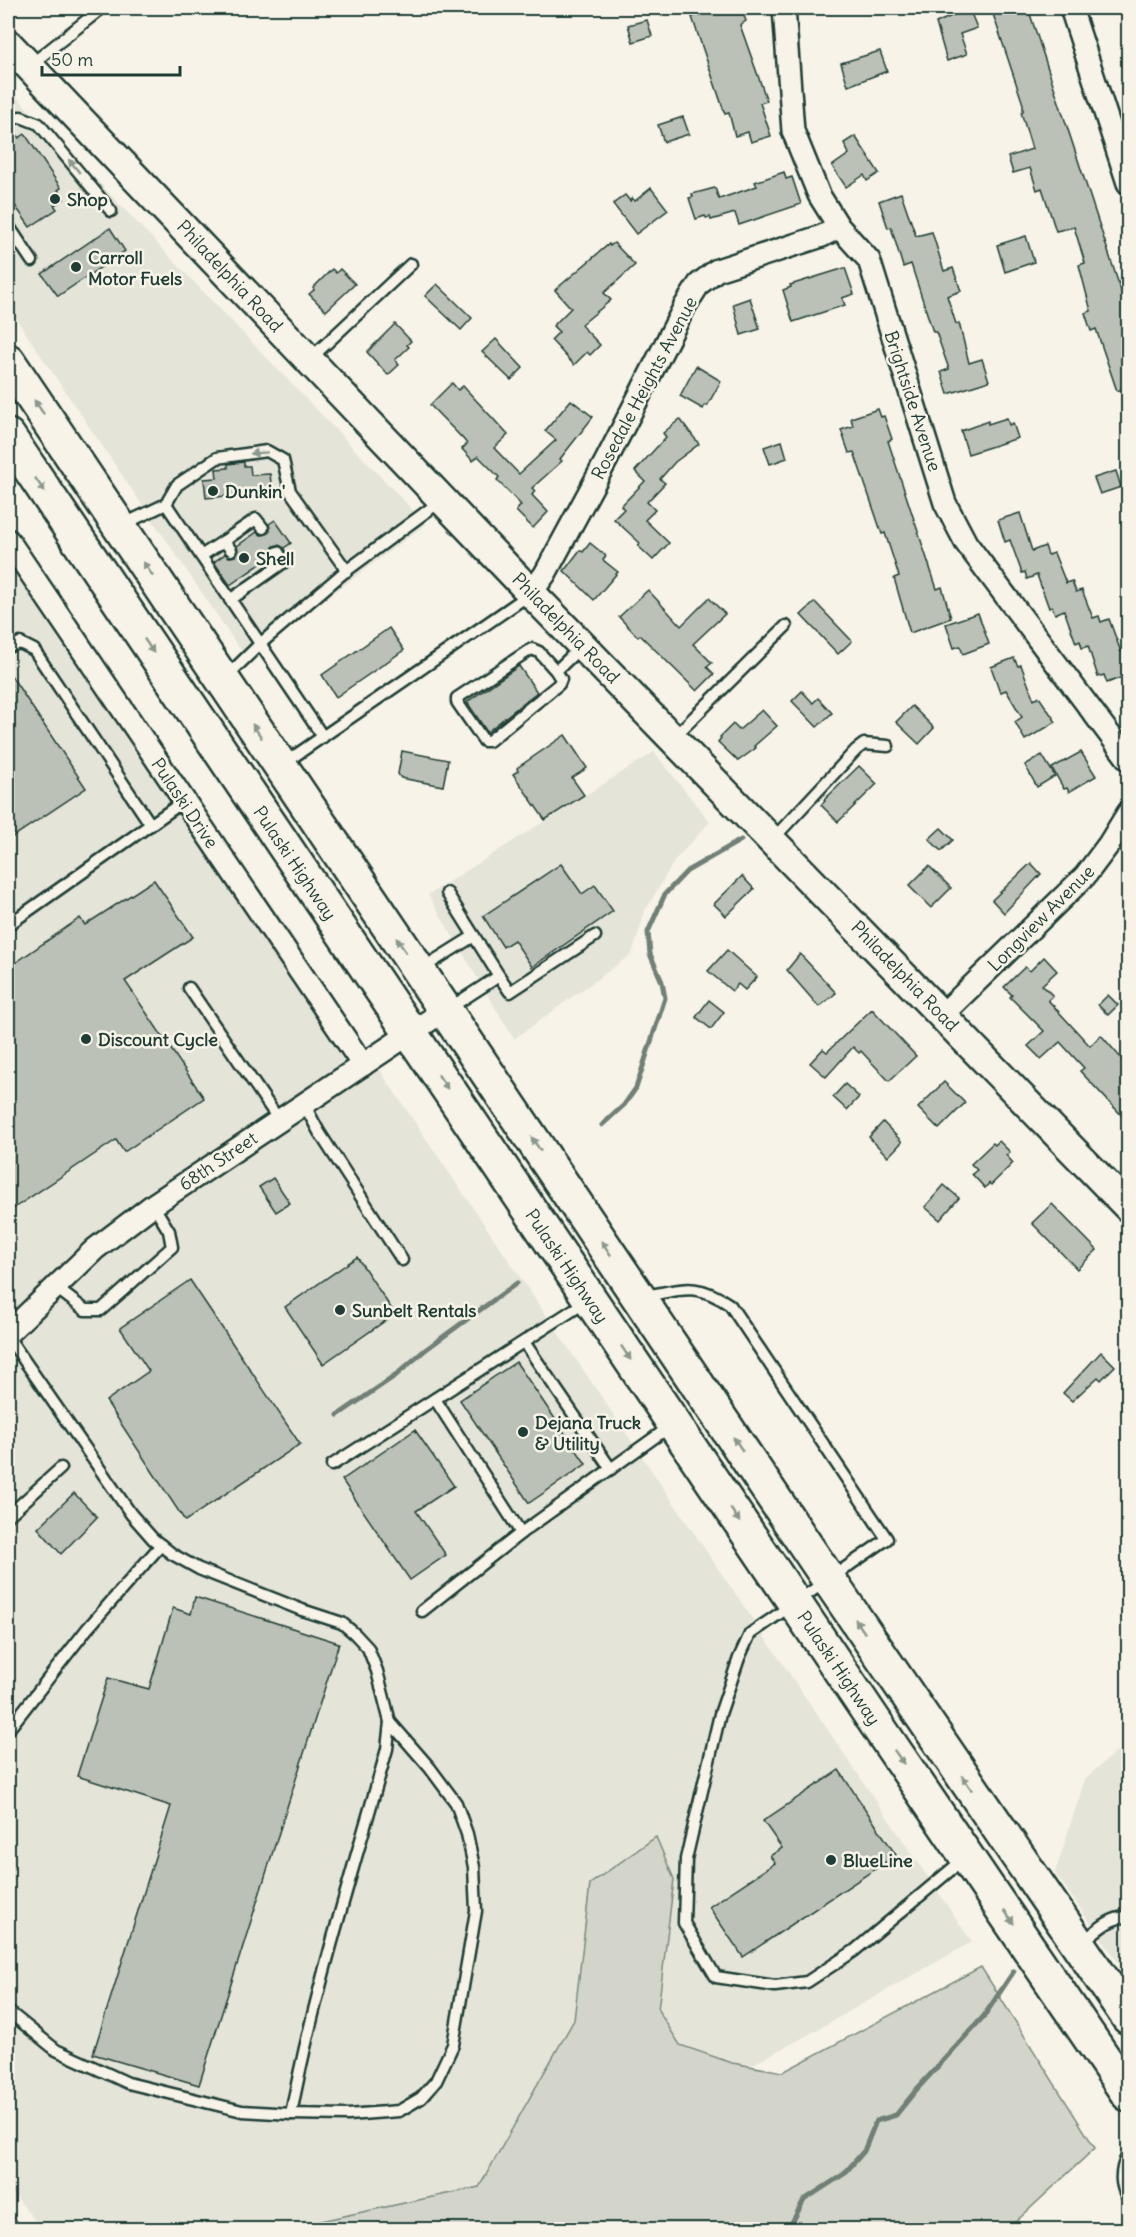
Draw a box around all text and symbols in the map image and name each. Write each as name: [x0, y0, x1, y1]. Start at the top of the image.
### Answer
scale bar: [42, 39, 180, 77]
text: 50 m: [51, 48, 93, 71]
one-way arrow: [68, 158, 80, 173]
place label: Shop: [67, 188, 108, 211]
marker: Shop: [48, 192, 62, 206]
street label: Philadelphia Road: [172, 215, 288, 337]
place label: Carroll Motor Fuels: [88, 246, 182, 290]
marker: Carroll Motor Fuels: [69, 260, 83, 274]
street label: Rosedale Heights Avenue: [586, 293, 702, 483]
street label: Brightside Avenue: [879, 328, 947, 474]
one-way arrow: [33, 400, 45, 416]
one-way arrow: [249, 448, 268, 458]
one-way arrow: [34, 476, 46, 492]
place label: Dunkin': [225, 480, 286, 503]
marker: Dunkin': [206, 484, 220, 498]
place label: Shell: [256, 547, 294, 570]
marker: Shell: [237, 551, 251, 565]
one-way arrow: [142, 561, 153, 577]
street label: Philadelphia Road: [507, 568, 625, 688]
one-way arrow: [143, 638, 155, 654]
one-way arrow: [251, 722, 262, 739]
street label: Pulaski Drive: [146, 753, 224, 853]
street label: Pulaski Highway: [248, 801, 342, 925]
street label: Longview Avenue: [983, 860, 1099, 976]
street label: Philadelphia Road: [846, 916, 964, 1036]
one-way arrow: [395, 937, 407, 953]
place label: Discount Cycle: [98, 1028, 218, 1051]
marker: Discount Cycle: [79, 1032, 93, 1046]
one-way arrow: [437, 1074, 448, 1091]
street label: 68th Street: [174, 1126, 262, 1196]
one-way arrow: [530, 1137, 542, 1153]
street label: Pulaski Highway: [520, 1204, 614, 1328]
one-way arrow: [601, 1240, 612, 1256]
place label: Sunbelt Rentals: [352, 1299, 477, 1322]
marker: Sunbelt Rentals: [333, 1303, 347, 1317]
one-way arrow: [620, 1345, 631, 1361]
place label: Dejana Truck & Utility: [535, 1411, 641, 1455]
marker: Dejana Truck & Utility: [516, 1425, 530, 1439]
one-way arrow: [732, 1437, 744, 1453]
one-way arrow: [730, 1506, 741, 1523]
street label: Pulaski Highway: [792, 1606, 886, 1730]
one-way arrow: [855, 1618, 866, 1634]
one-way arrow: [893, 1748, 905, 1764]
one-way arrow: [961, 1776, 973, 1792]
place label: BlueLine: [843, 1849, 913, 1872]
marker: BlueLine: [824, 1853, 838, 1867]
one-way arrow: [1004, 1909, 1015, 1925]

